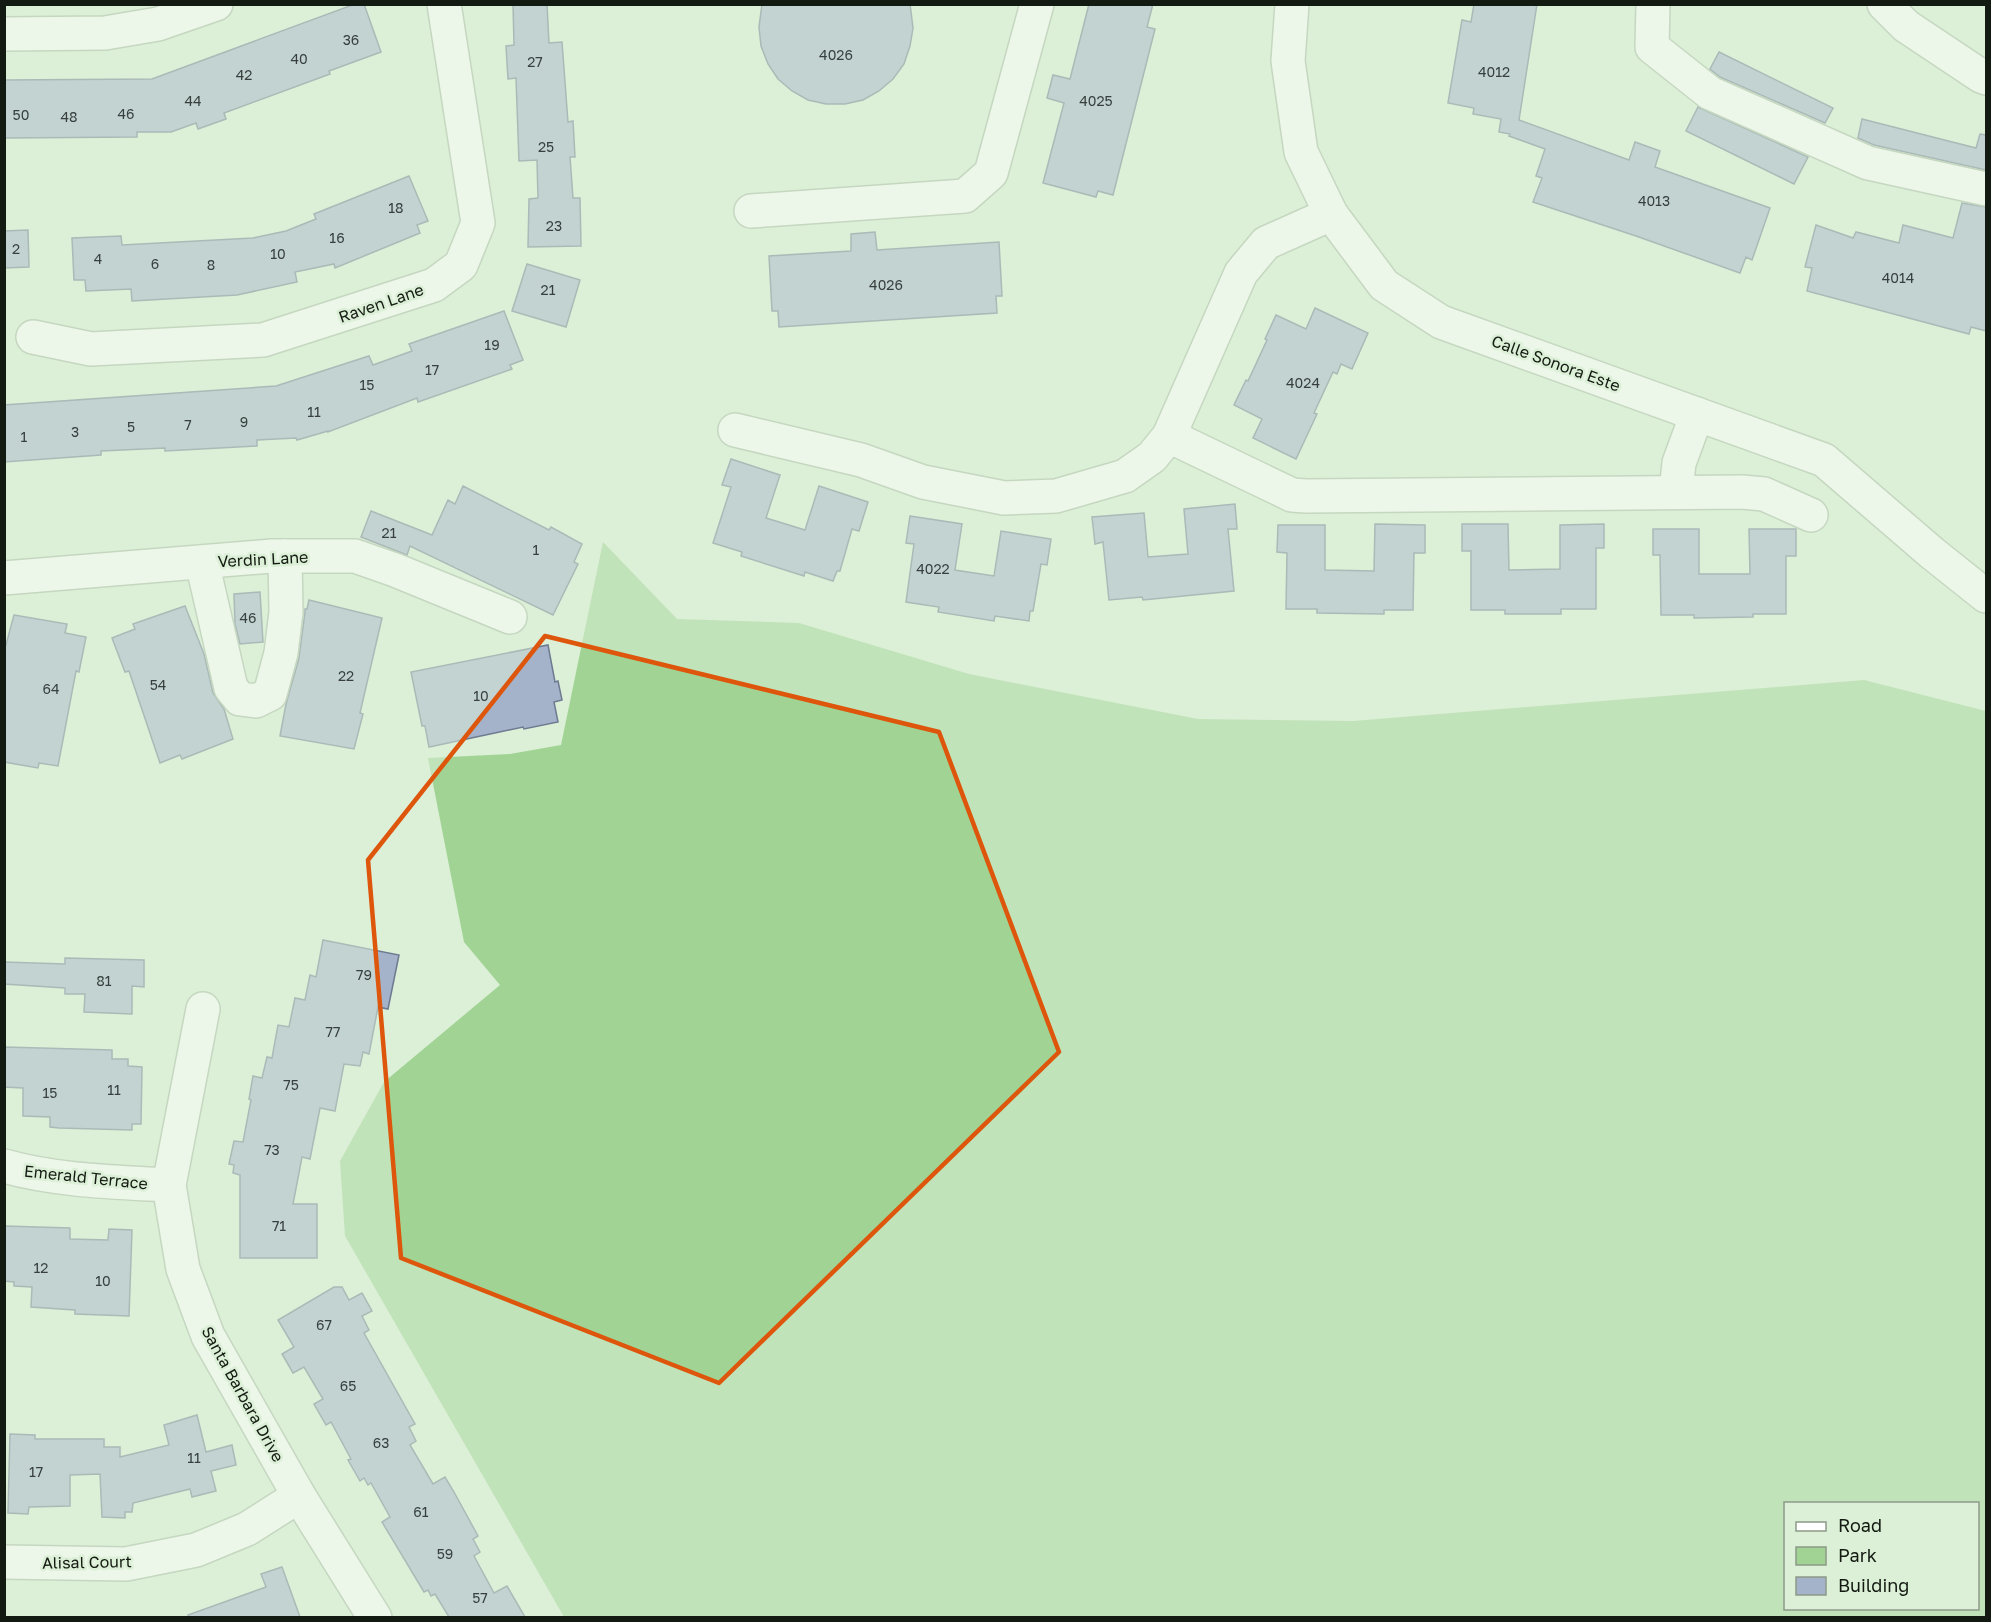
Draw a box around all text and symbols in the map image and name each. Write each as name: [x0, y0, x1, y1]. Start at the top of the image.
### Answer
house number: 36: [343, 31, 359, 48]
house number: 4026: [819, 46, 853, 63]
house number: 40: [290, 50, 308, 67]
house number: 27: [527, 53, 543, 70]
house number: 4012: [1478, 63, 1510, 80]
house number: 42: [236, 66, 252, 83]
house number: 44: [184, 92, 202, 109]
house number: 4025: [1079, 92, 1113, 109]
house number: 46: [117, 105, 135, 122]
house number: 50: [13, 106, 29, 123]
house number: 48: [60, 108, 78, 125]
house number: 25: [538, 138, 554, 155]
house number: 4013: [1638, 192, 1670, 209]
house number: 18: [388, 199, 404, 216]
house number: 23: [546, 217, 562, 234]
house number: 16: [329, 229, 345, 246]
house number: 2: [12, 240, 20, 257]
house number: 10: [270, 245, 286, 262]
house number: 4: [94, 250, 102, 267]
house number: 6: [151, 255, 159, 272]
house number: 8: [207, 256, 215, 273]
house number: 4014: [1882, 269, 1914, 286]
house number: 4026: [869, 276, 903, 293]
street label: Raven Lane: [336, 279, 426, 327]
house number: 21: [541, 281, 556, 298]
street label: Calle Sonora Este: [1489, 330, 1623, 396]
house number: 19: [484, 336, 500, 353]
house number: 17: [425, 361, 439, 378]
house number: 4024: [1286, 374, 1320, 391]
house number: 15: [360, 376, 374, 393]
house number: 11: [307, 403, 321, 420]
house number: 9: [240, 413, 248, 430]
house number: 7: [184, 416, 192, 433]
house number: 5: [127, 418, 135, 435]
house number: 3: [71, 423, 79, 440]
house number: 1: [21, 428, 28, 445]
house number: 21: [382, 524, 397, 541]
house number: 1: [533, 541, 540, 558]
street label: Verdin Lane: [217, 547, 309, 571]
house number: 4022: [916, 560, 950, 577]
house number: 46: [239, 609, 257, 626]
house number: 22: [338, 667, 354, 684]
house number: 54: [150, 676, 166, 693]
house number: 64: [42, 680, 60, 697]
house number: 10: [473, 687, 489, 704]
house number: 79: [356, 966, 372, 983]
house number: 81: [96, 972, 112, 989]
house number: 77: [326, 1023, 340, 1040]
house number: 75: [283, 1076, 299, 1093]
house number: 11: [107, 1081, 121, 1098]
house number: 15: [43, 1084, 57, 1101]
house number: 73: [264, 1141, 280, 1158]
street label: Emerald Terrace: [23, 1161, 149, 1193]
house number: 71: [272, 1217, 286, 1234]
house number: 12: [34, 1259, 48, 1276]
house number: 10: [95, 1272, 111, 1289]
house number: 67: [316, 1316, 332, 1333]
street label: Santa Barbara Drive: [197, 1323, 289, 1465]
house number: 65: [340, 1377, 356, 1394]
house number: 63: [373, 1434, 389, 1451]
house number: 11: [187, 1449, 201, 1466]
house number: 17: [29, 1463, 43, 1480]
legend: [1784, 1502, 1979, 1610]
house number: 61: [413, 1503, 429, 1520]
text: Road: [1838, 1514, 1882, 1536]
text: Park: [1838, 1544, 1877, 1566]
house number: 59: [437, 1545, 453, 1562]
street label: Alisal Court: [42, 1551, 132, 1573]
text: Building: [1838, 1574, 1909, 1596]
house number: 57: [472, 1589, 488, 1606]

